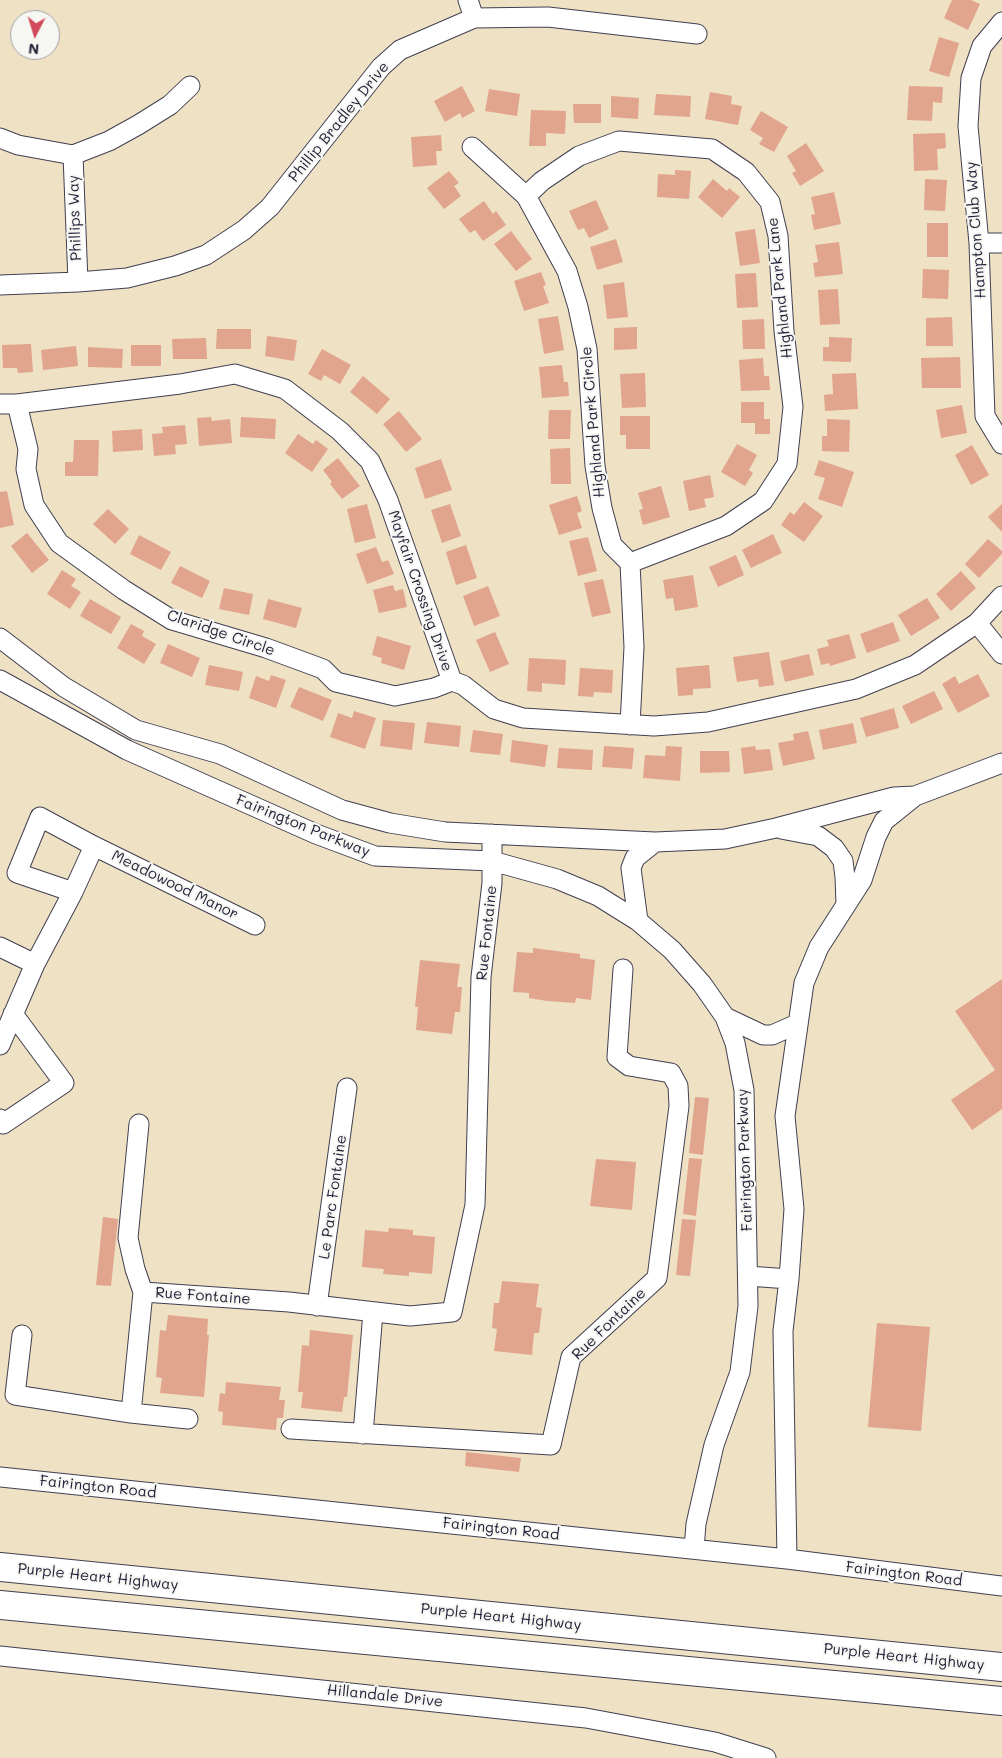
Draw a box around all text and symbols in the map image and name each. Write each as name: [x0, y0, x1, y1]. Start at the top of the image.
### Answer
north arrow: [10, 10, 60, 60]
text: N: [28, 40, 40, 59]
street label: Phillip Bradley Drive: [285, 58, 393, 186]
street label: Hampton Club Way: [962, 161, 990, 299]
street label: Phillips Way: [65, 175, 85, 261]
street label: Highland Park Lane: [764, 217, 796, 359]
street label: Highland Park Circle: [577, 346, 609, 498]
street label: Mayfair Crossing Drive: [384, 508, 456, 674]
street label: Claridge Circle: [165, 606, 277, 660]
street label: Fairington Parkway: [233, 791, 373, 861]
street label: Meadowood Manor: [109, 846, 241, 924]
street label: Rue Fontaine: [473, 885, 501, 981]
street label: Fairington Parkway: [734, 1088, 756, 1232]
street label: Le Parc Fontaine: [315, 1134, 351, 1260]
street label: Rue Fontaine: [155, 1284, 251, 1308]
street label: Rue Fontaine: [568, 1284, 650, 1364]
street label: Fairington Road: [39, 1472, 157, 1502]
street label: Fairington Road: [442, 1514, 560, 1544]
street label: Fairington Road: [845, 1558, 963, 1590]
street label: Purple Heart Highway: [17, 1560, 179, 1594]
street label: Purple Heart Highway: [420, 1600, 582, 1634]
street label: Purple Heart Highway: [823, 1640, 985, 1674]
street label: Hillandale Drive: [326, 1681, 444, 1711]

